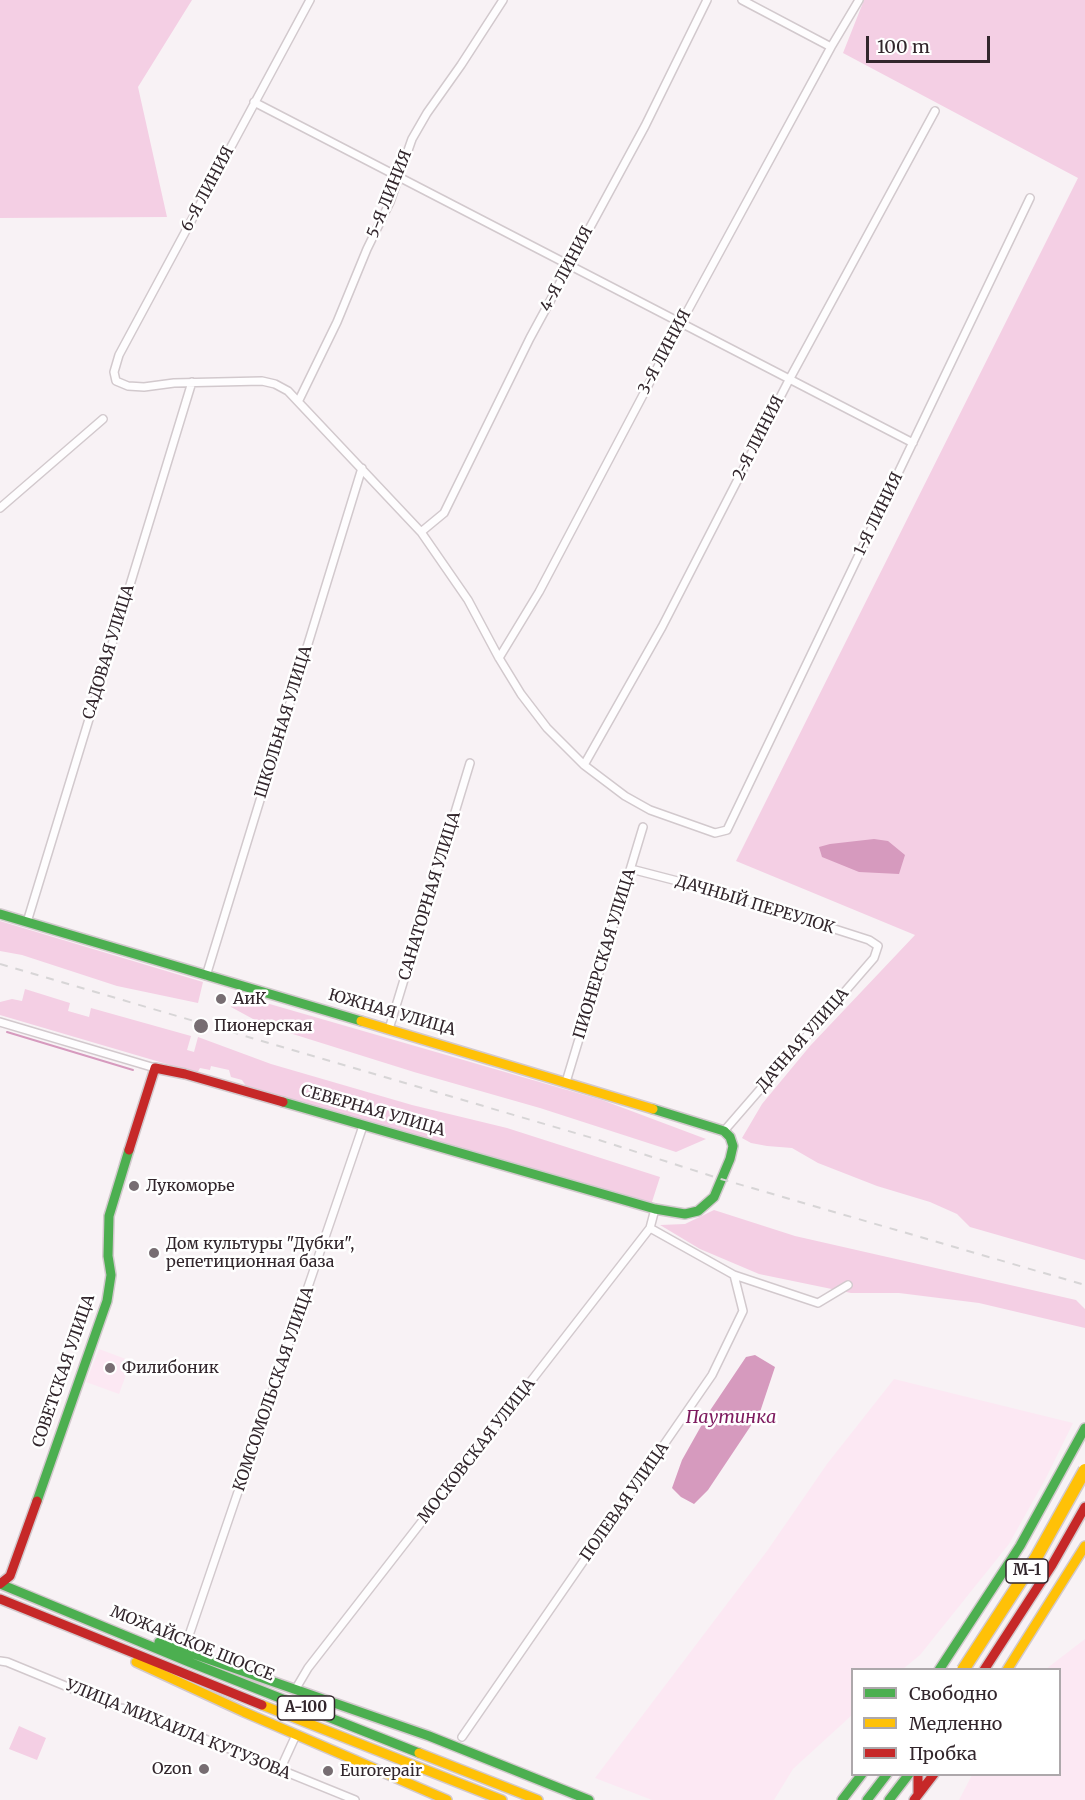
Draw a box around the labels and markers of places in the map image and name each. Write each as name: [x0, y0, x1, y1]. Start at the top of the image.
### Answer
place label: АиК: [233, 989, 266, 1009]
marker: АиК: [214, 992, 228, 1006]
place label: Пионерская: [214, 1016, 312, 1036]
marker: Пионерская: [192, 1017, 210, 1035]
place label: Лукоморье: [146, 1176, 235, 1196]
marker: Лукоморье: [127, 1179, 141, 1193]
place label: Дом культуры "Дубки", репетиционная база: [166, 1234, 354, 1272]
marker: Дом культуры "Дубки", репетиционная база: [147, 1246, 161, 1260]
place label: Филибоник: [122, 1358, 219, 1378]
marker: Филибоник: [103, 1361, 117, 1375]
place label: Ozon: [152, 1759, 192, 1779]
place label: Eurorepair: [340, 1761, 422, 1781]
marker: Ozon: [197, 1762, 211, 1776]
marker: Eurorepair: [321, 1764, 335, 1778]

